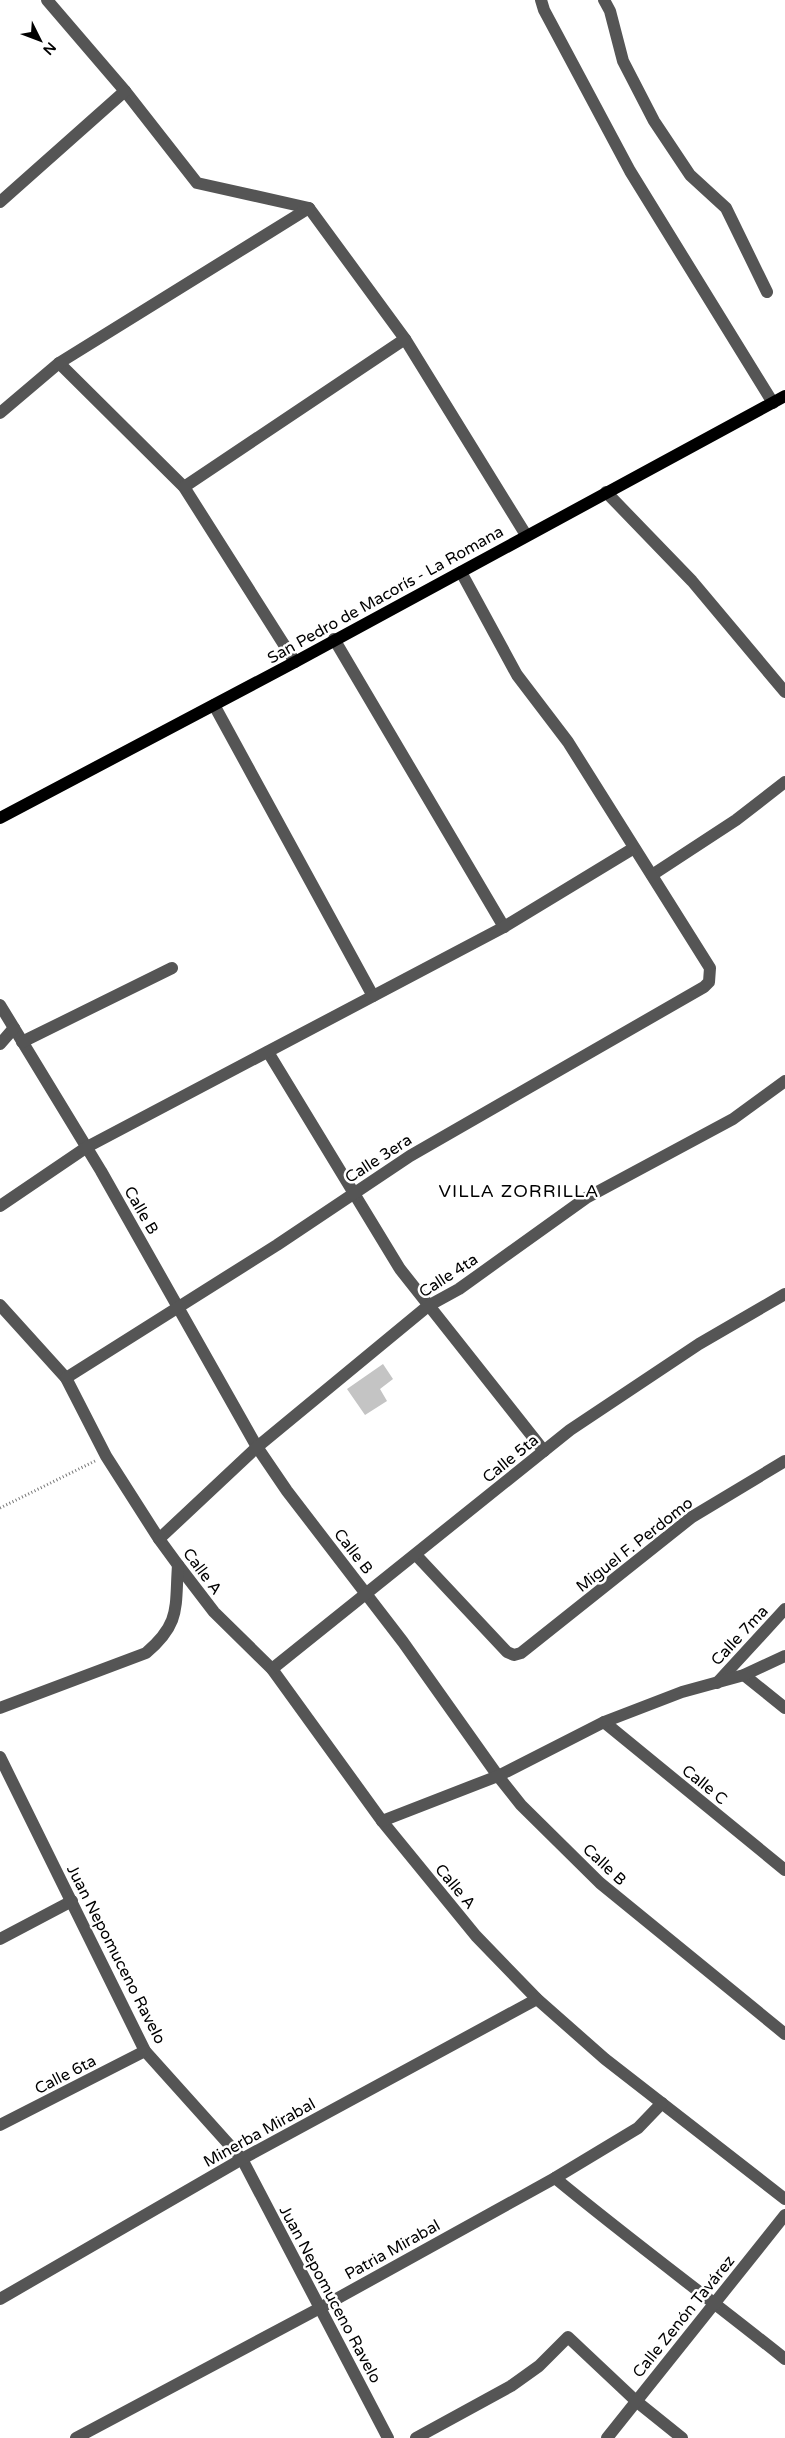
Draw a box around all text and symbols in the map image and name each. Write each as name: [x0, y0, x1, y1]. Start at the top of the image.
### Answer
north arrow: [15, 15, 65, 65]
text: N: [39, 38, 59, 58]
street label: San Pedro de Macorís - La Romana: [264, 521, 507, 668]
street label: Calle 3era: [341, 1130, 416, 1188]
district label: VILLA ZORRILLA: [439, 1180, 599, 1202]
street label: Calle B: [119, 1183, 163, 1238]
street label: Calle 4ta: [415, 1249, 482, 1302]
street label: Calle 5ta: [479, 1430, 543, 1487]
street label: Miguel F. Perdomo: [572, 1493, 697, 1597]
street label: Calle B: [329, 1525, 377, 1578]
street label: Calle A: [178, 1544, 226, 1599]
street label: Calle 7ma: [707, 1601, 773, 1670]
street label: Calle C: [678, 1761, 731, 1809]
street label: Calle B: [578, 1840, 630, 1890]
street label: Calle A: [430, 1860, 480, 1914]
street label: Juan Nepomuceno Ravelo: [62, 1861, 170, 2047]
street label: Calle 6ta: [31, 2051, 100, 2099]
street label: Minerba Mirabal: [200, 2094, 319, 2172]
street label: Juan Nepomuceno Ravelo: [275, 2202, 386, 2387]
street label: Patria Mirabal: [341, 2215, 444, 2284]
street label: Calle Zenón Tavárez: [628, 2251, 739, 2382]

